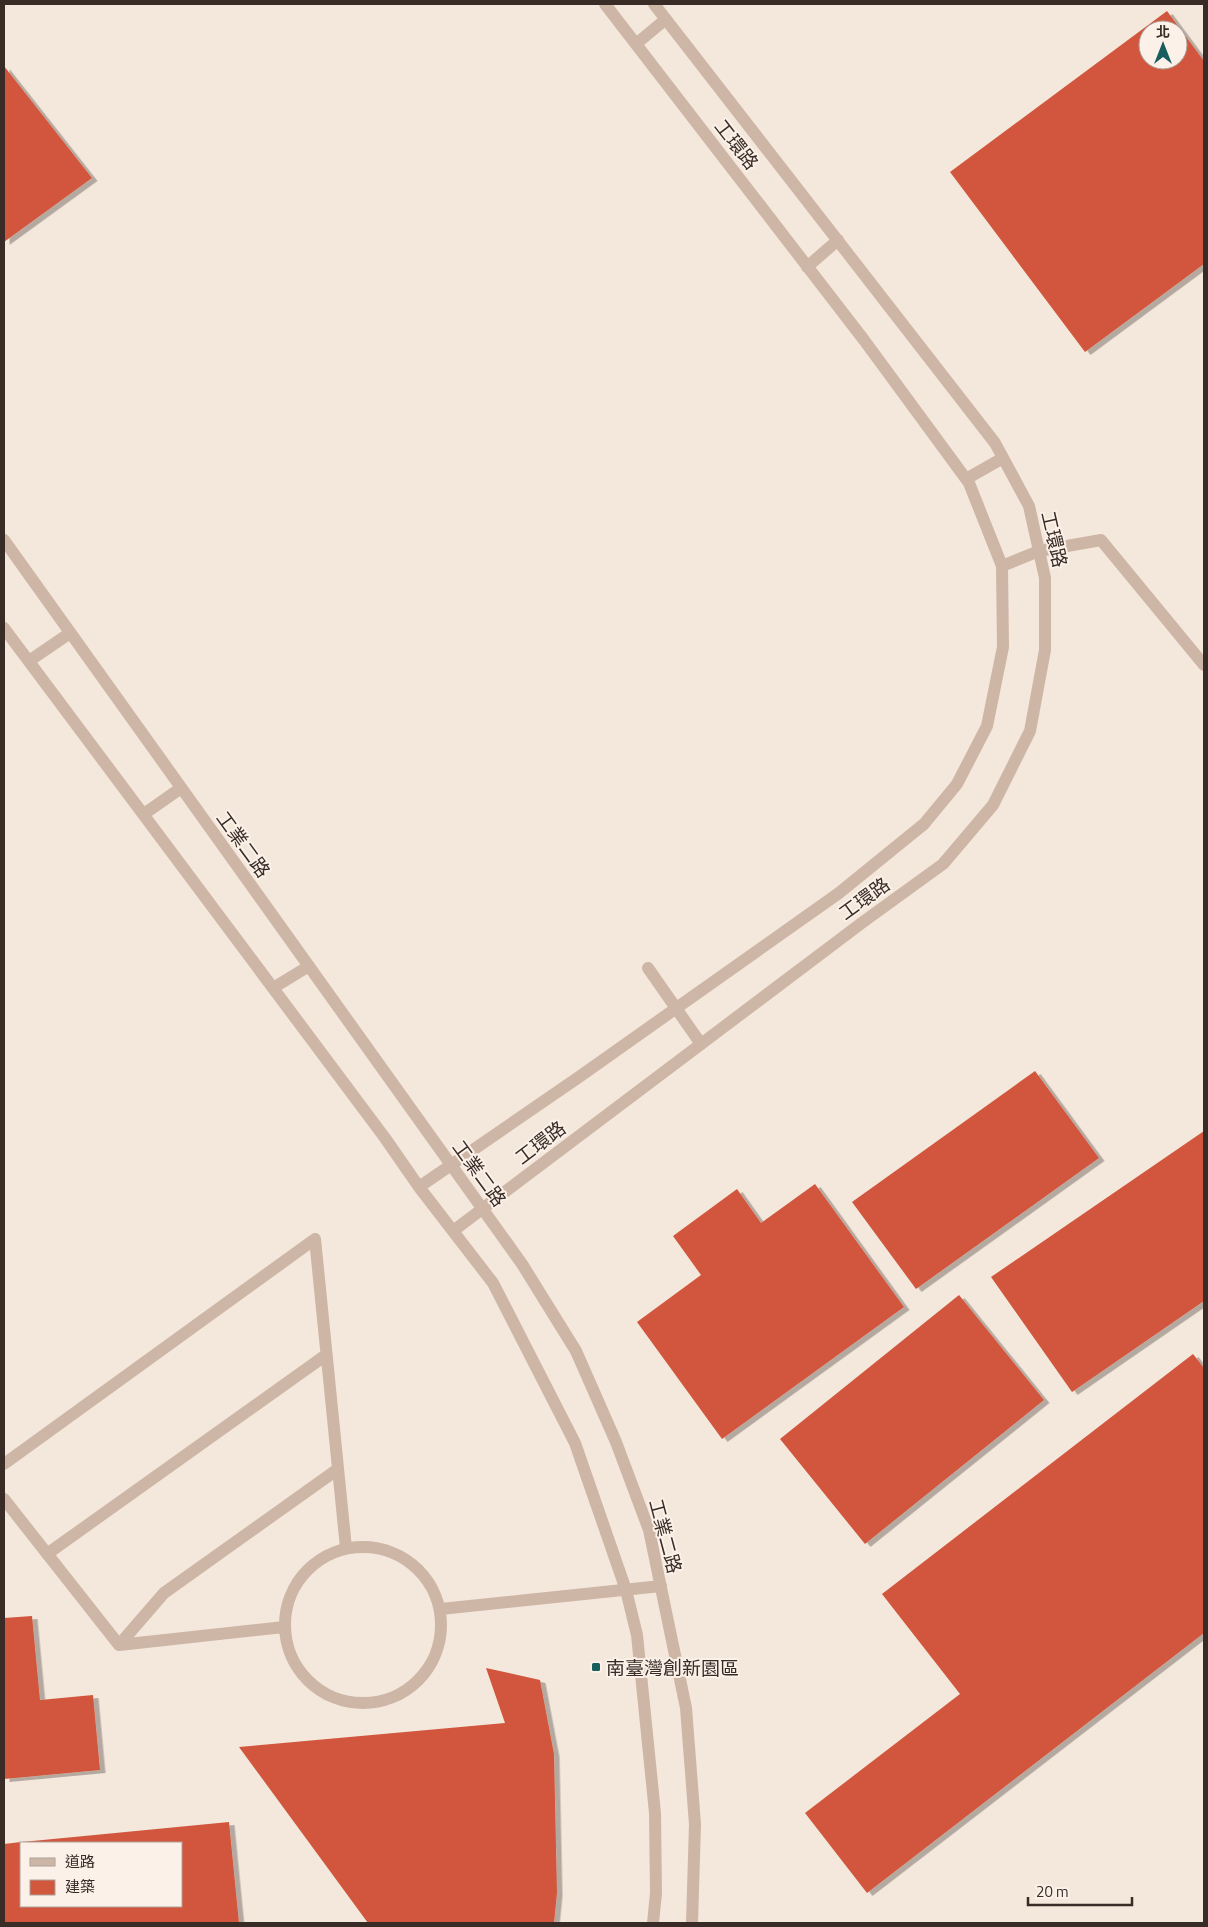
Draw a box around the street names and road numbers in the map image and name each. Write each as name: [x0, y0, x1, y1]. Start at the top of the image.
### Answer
street label: 工環路: [708, 113, 766, 175]
street label: 工環路: [1034, 508, 1076, 570]
street label: 工業二路: [210, 805, 278, 883]
street label: 工環路: [832, 870, 896, 926]
street label: 工環路: [509, 1113, 571, 1171]
street label: 工業二路: [446, 1134, 514, 1212]
street label: 工業二路: [642, 1496, 690, 1576]

